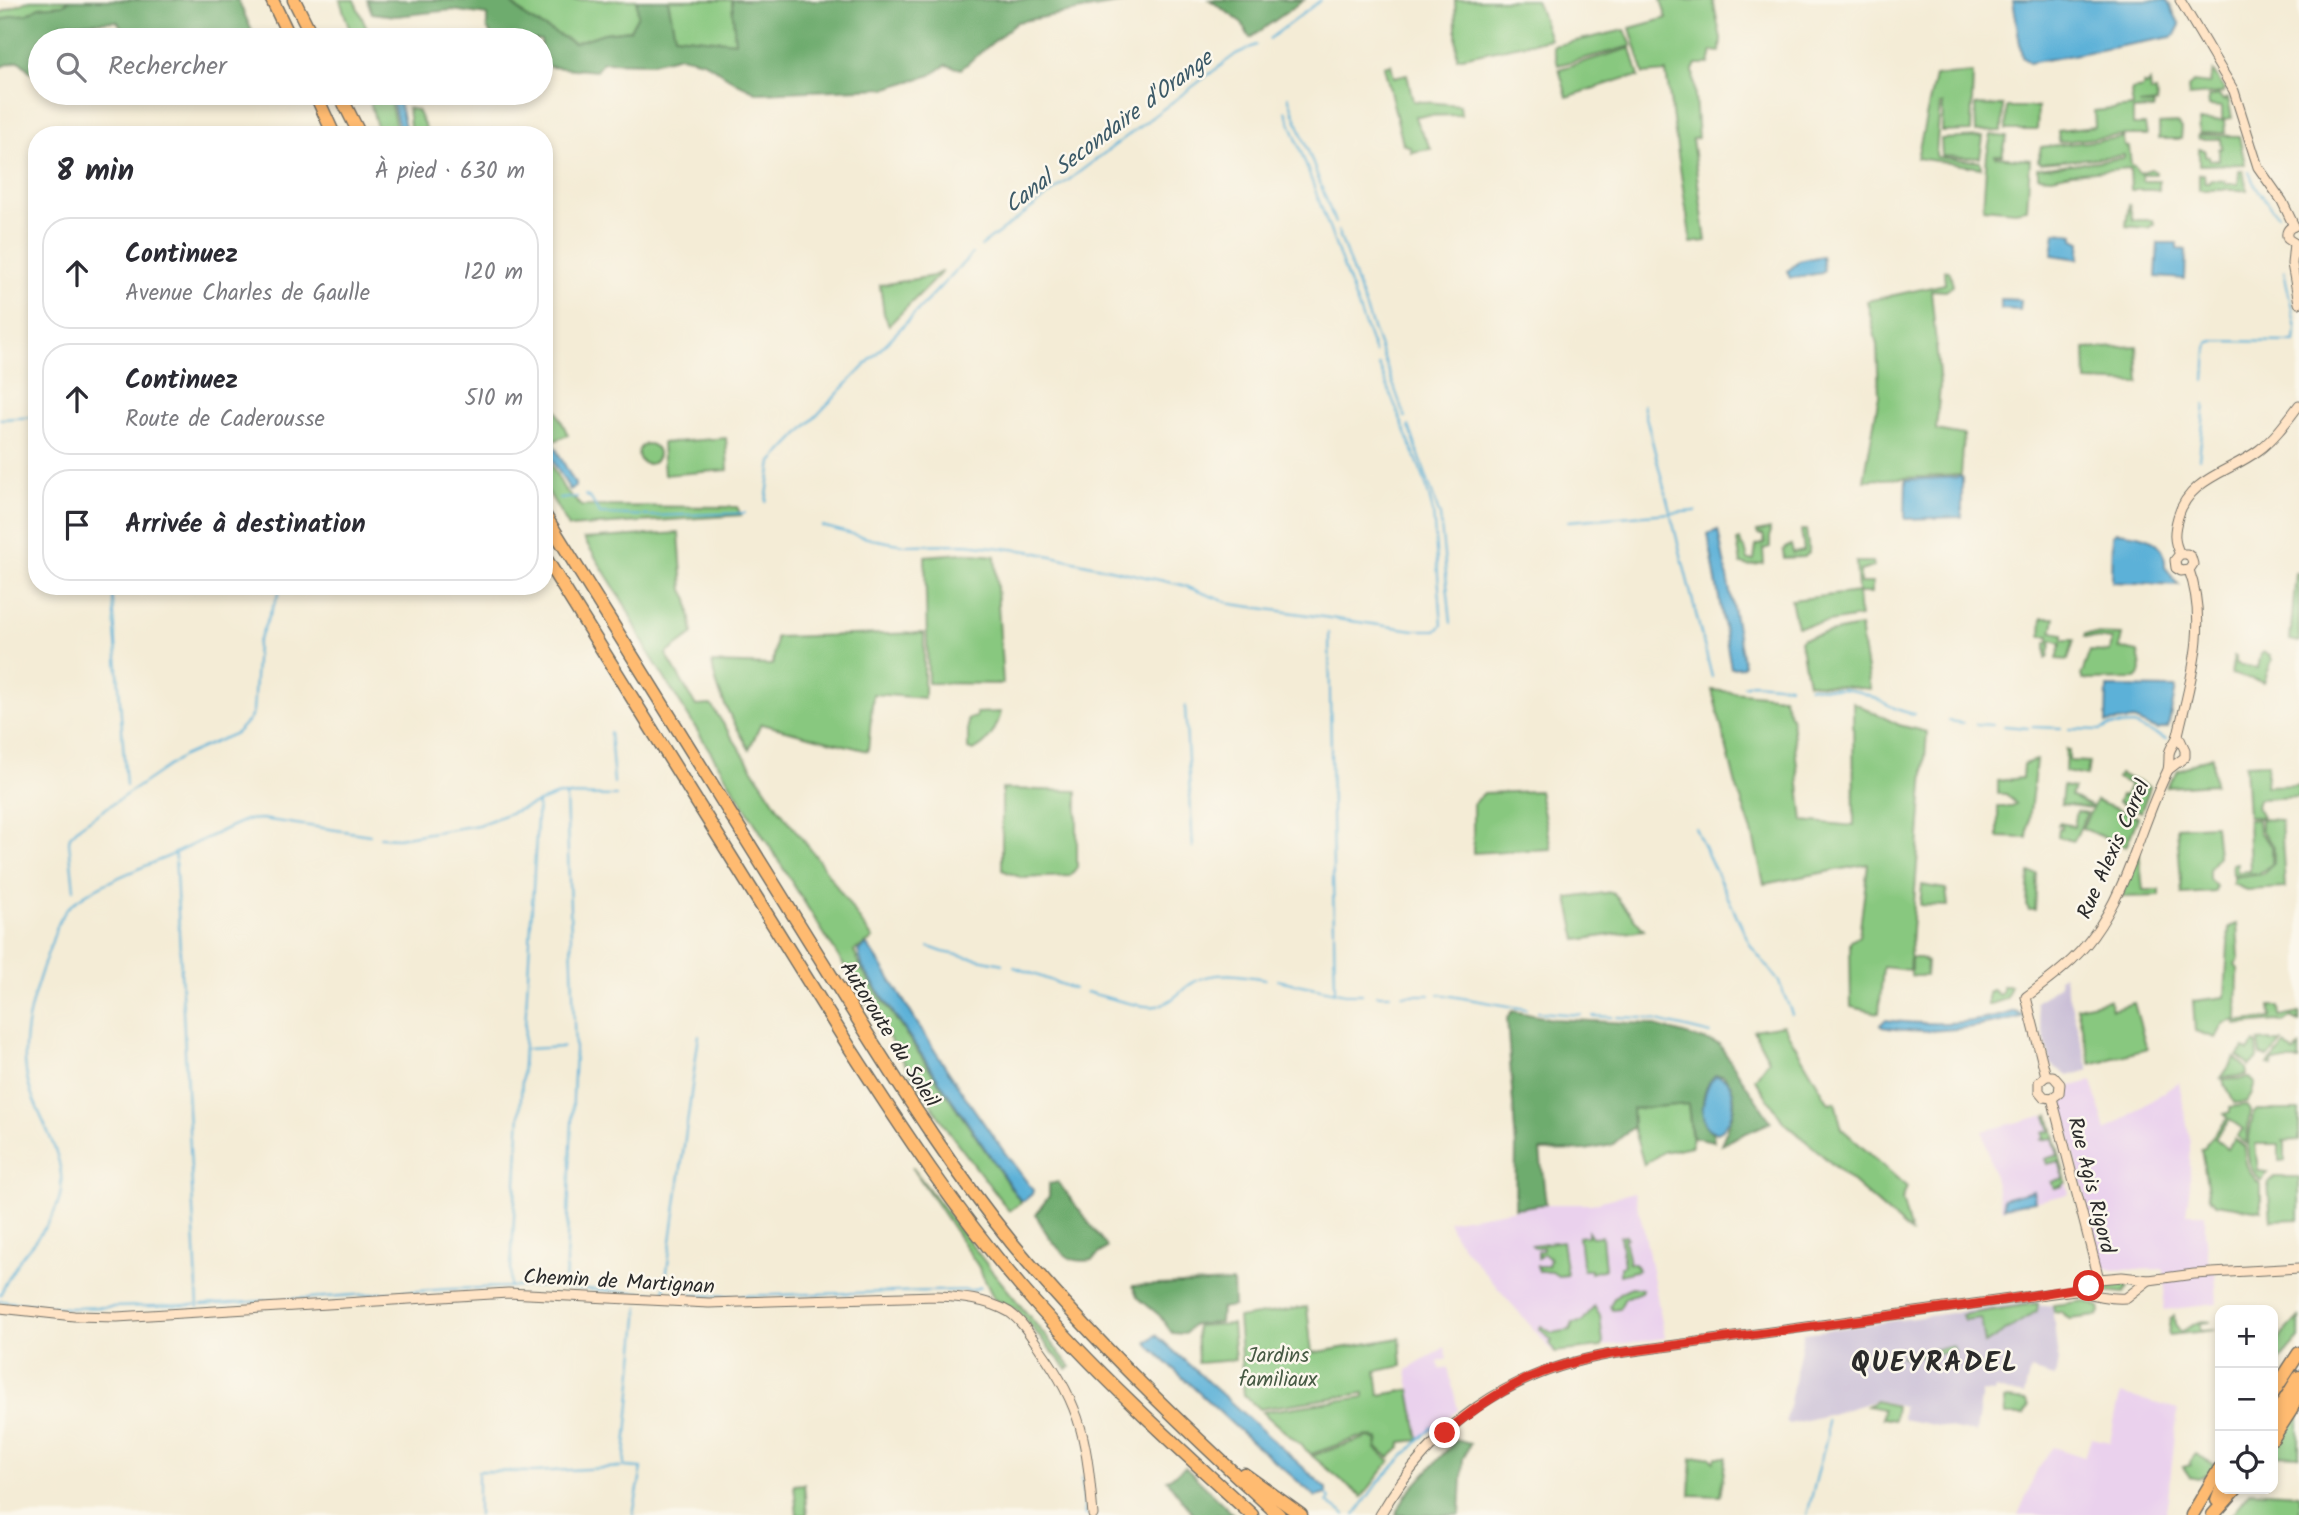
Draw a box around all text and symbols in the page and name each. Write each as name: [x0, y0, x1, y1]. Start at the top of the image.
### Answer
search box: [28, 28, 553, 105]
water label: Canal Secondaire d'Orange: [997, 40, 1223, 223]
text: Rechercher: [108, 46, 227, 88]
icon: search: [52, 48, 90, 86]
text: 8 min: [56, 148, 134, 196]
text: À pied · 630 m: [375, 154, 525, 190]
text: Continuez: [125, 234, 238, 276]
icon: ahead: [58, 254, 96, 292]
text: 120 m: [463, 255, 523, 291]
text: Avenue Charles de Gaulle: [125, 276, 370, 312]
text: Continuez: [125, 360, 238, 402]
icon: ahead: [58, 380, 96, 418]
text: 510 m: [464, 381, 523, 417]
text: Route de Caderousse: [125, 402, 325, 438]
text: Arrivée à destination: [125, 504, 366, 546]
icon: arrive: [58, 506, 96, 544]
street label: Rue Alexis Carrel: [2069, 774, 2160, 925]
street label: Autoroute du Soleil: [830, 955, 947, 1115]
street label: Rue Agis Rigord: [2058, 1114, 2124, 1258]
street label: Chemin de Martignan: [522, 1261, 715, 1304]
route start: [2073, 1270, 2104, 1301]
map controls: [2215, 1305, 2278, 1494]
button: +: [2215, 1305, 2278, 1368]
park label: Jardins familiaux: [1239, 1340, 1318, 1397]
district label: QUEYRADEL: [1851, 1341, 2019, 1386]
button: −: [2215, 1368, 2278, 1431]
route end: [1429, 1417, 1460, 1448]
button: locate: [2215, 1431, 2278, 1494]

